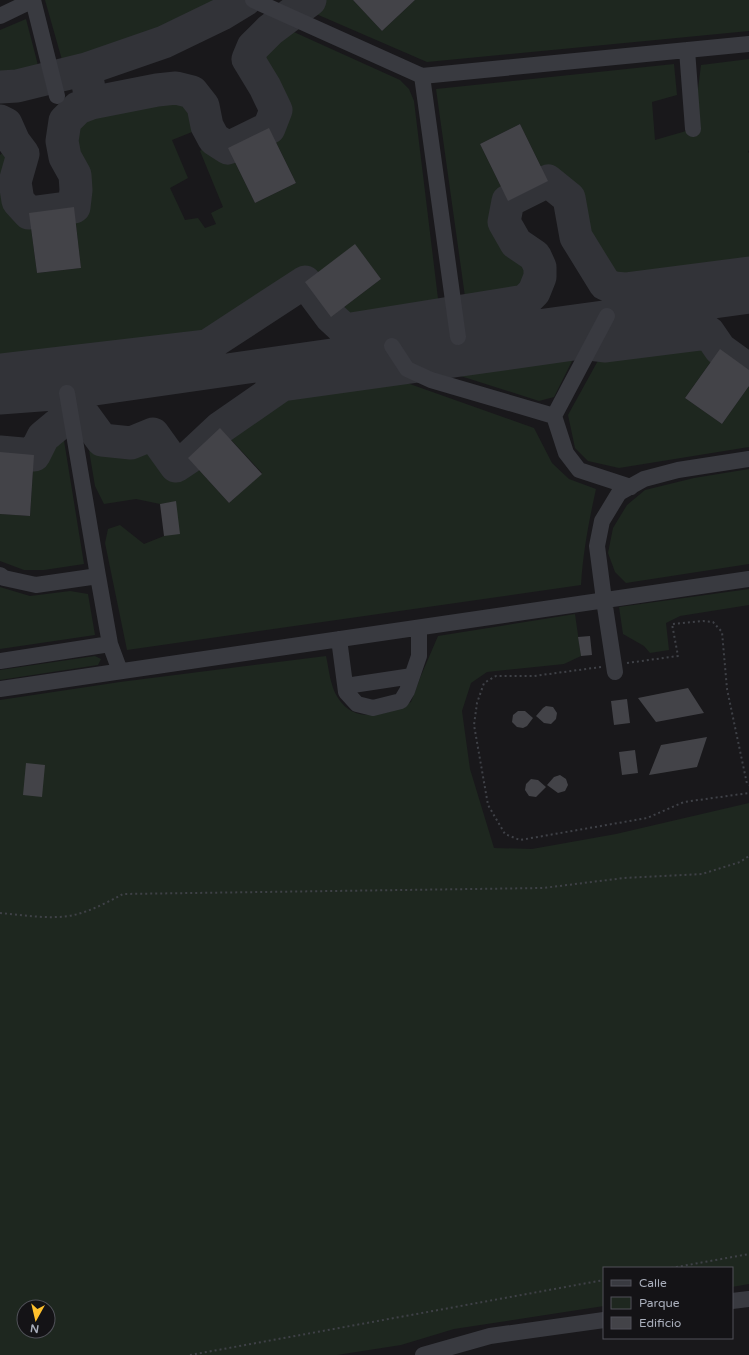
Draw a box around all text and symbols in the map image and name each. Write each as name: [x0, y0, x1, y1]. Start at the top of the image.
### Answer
legend: [603, 1267, 733, 1339]
text: Calle: [639, 1276, 667, 1290]
text: Parque: [639, 1296, 680, 1310]
north arrow: [16, 1299, 56, 1339]
text: Edificio: [639, 1316, 681, 1330]
text: N: [29, 1321, 40, 1335]

